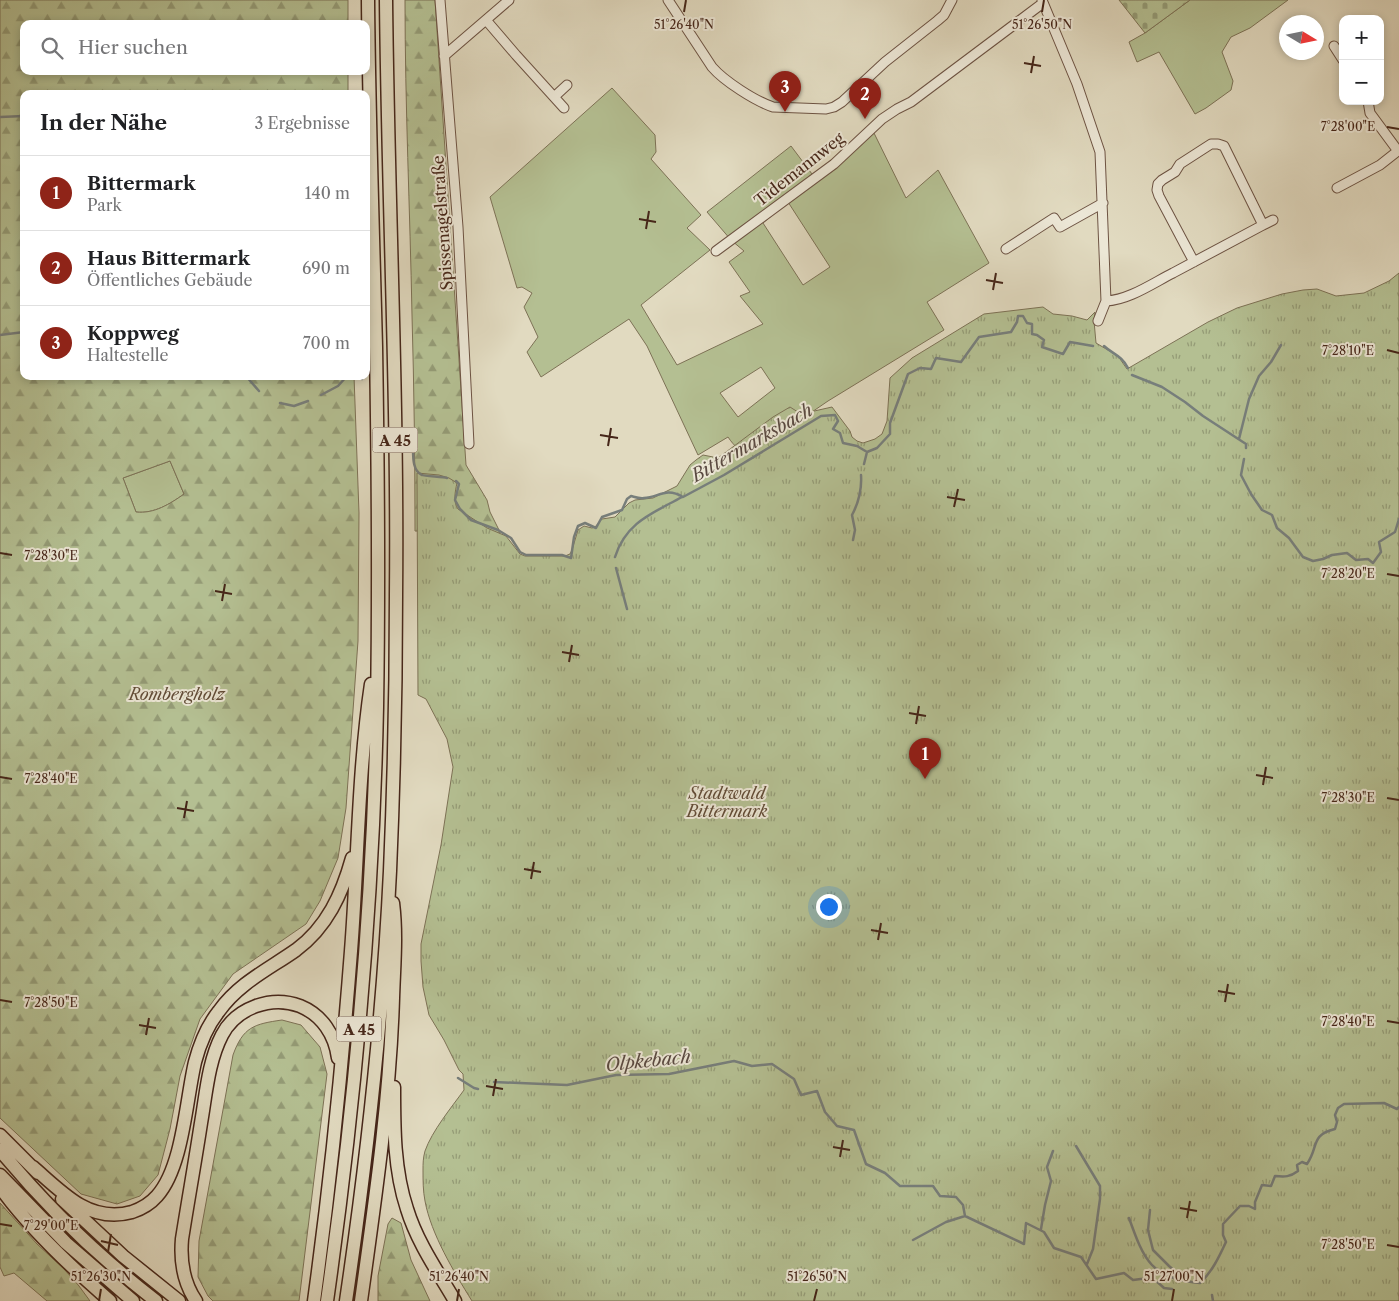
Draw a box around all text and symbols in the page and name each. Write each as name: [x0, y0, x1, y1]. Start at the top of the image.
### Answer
north arrow: [1279, 15, 1324, 60]
map controls: [1339, 15, 1384, 105]
button: +: [1339, 15, 1384, 60]
text: 51°26'40"N: [654, 17, 714, 32]
text: 51°26'50"N: [1012, 17, 1072, 32]
search box: [20, 20, 370, 75]
icon: search: [38, 34, 66, 62]
text: Hier suchen: [78, 36, 188, 59]
button: −: [1339, 60, 1384, 105]
pin: 3: [769, 71, 801, 112]
pin: 2: [849, 78, 881, 119]
text: In der Nähe: [40, 110, 167, 135]
text: 3 Ergebnisse: [254, 113, 350, 133]
text: 7°28'00"E: [1321, 119, 1375, 134]
street label: Tidemannweg: [750, 127, 848, 210]
street label: Spissenagelstraße: [427, 155, 457, 291]
text: Bittermark: [87, 172, 196, 195]
text: 1: [52, 183, 60, 203]
text: 140 m: [305, 183, 350, 203]
text: Park: [87, 195, 122, 215]
text: Haus Bittermark: [87, 247, 250, 270]
text: 2: [51, 258, 61, 278]
text: 690 m: [302, 258, 350, 278]
text: Öffentliches Gebäude: [87, 270, 252, 290]
text: Koppweg: [87, 322, 179, 345]
text: 3: [51, 333, 61, 353]
text: 700 m: [303, 333, 350, 353]
text: 7°28'10"E: [1322, 343, 1374, 358]
text: Haltestelle: [87, 345, 168, 365]
water label: Bittermarksbach: [686, 399, 817, 488]
road number: A 45: [372, 428, 418, 452]
text: 7°28'30"E: [24, 548, 78, 563]
text: 7°28'20"E: [1321, 566, 1375, 581]
park label: Rombergholz: [127, 684, 226, 704]
pin: 1: [909, 738, 941, 779]
text: 7°28'40"E: [24, 771, 78, 786]
park label: Stadtwald Bittermark: [685, 783, 768, 821]
text: 7°28'30"E: [1321, 790, 1375, 805]
your location: [816, 894, 842, 920]
text: 7°28'50"E: [24, 995, 78, 1010]
text: 7°28'40"E: [1321, 1014, 1375, 1029]
road number: A 45: [336, 1016, 382, 1042]
water label: Olpkebach: [604, 1046, 692, 1076]
text: 7°29'00"E: [24, 1218, 78, 1233]
text: 7°28'50"E: [1321, 1237, 1375, 1252]
text: 51°26'30"N: [71, 1269, 131, 1284]
text: 51°26'40"N: [429, 1269, 489, 1284]
text: 51°26'50"N: [787, 1269, 847, 1284]
text: 51°27'00"N: [1144, 1269, 1204, 1284]

